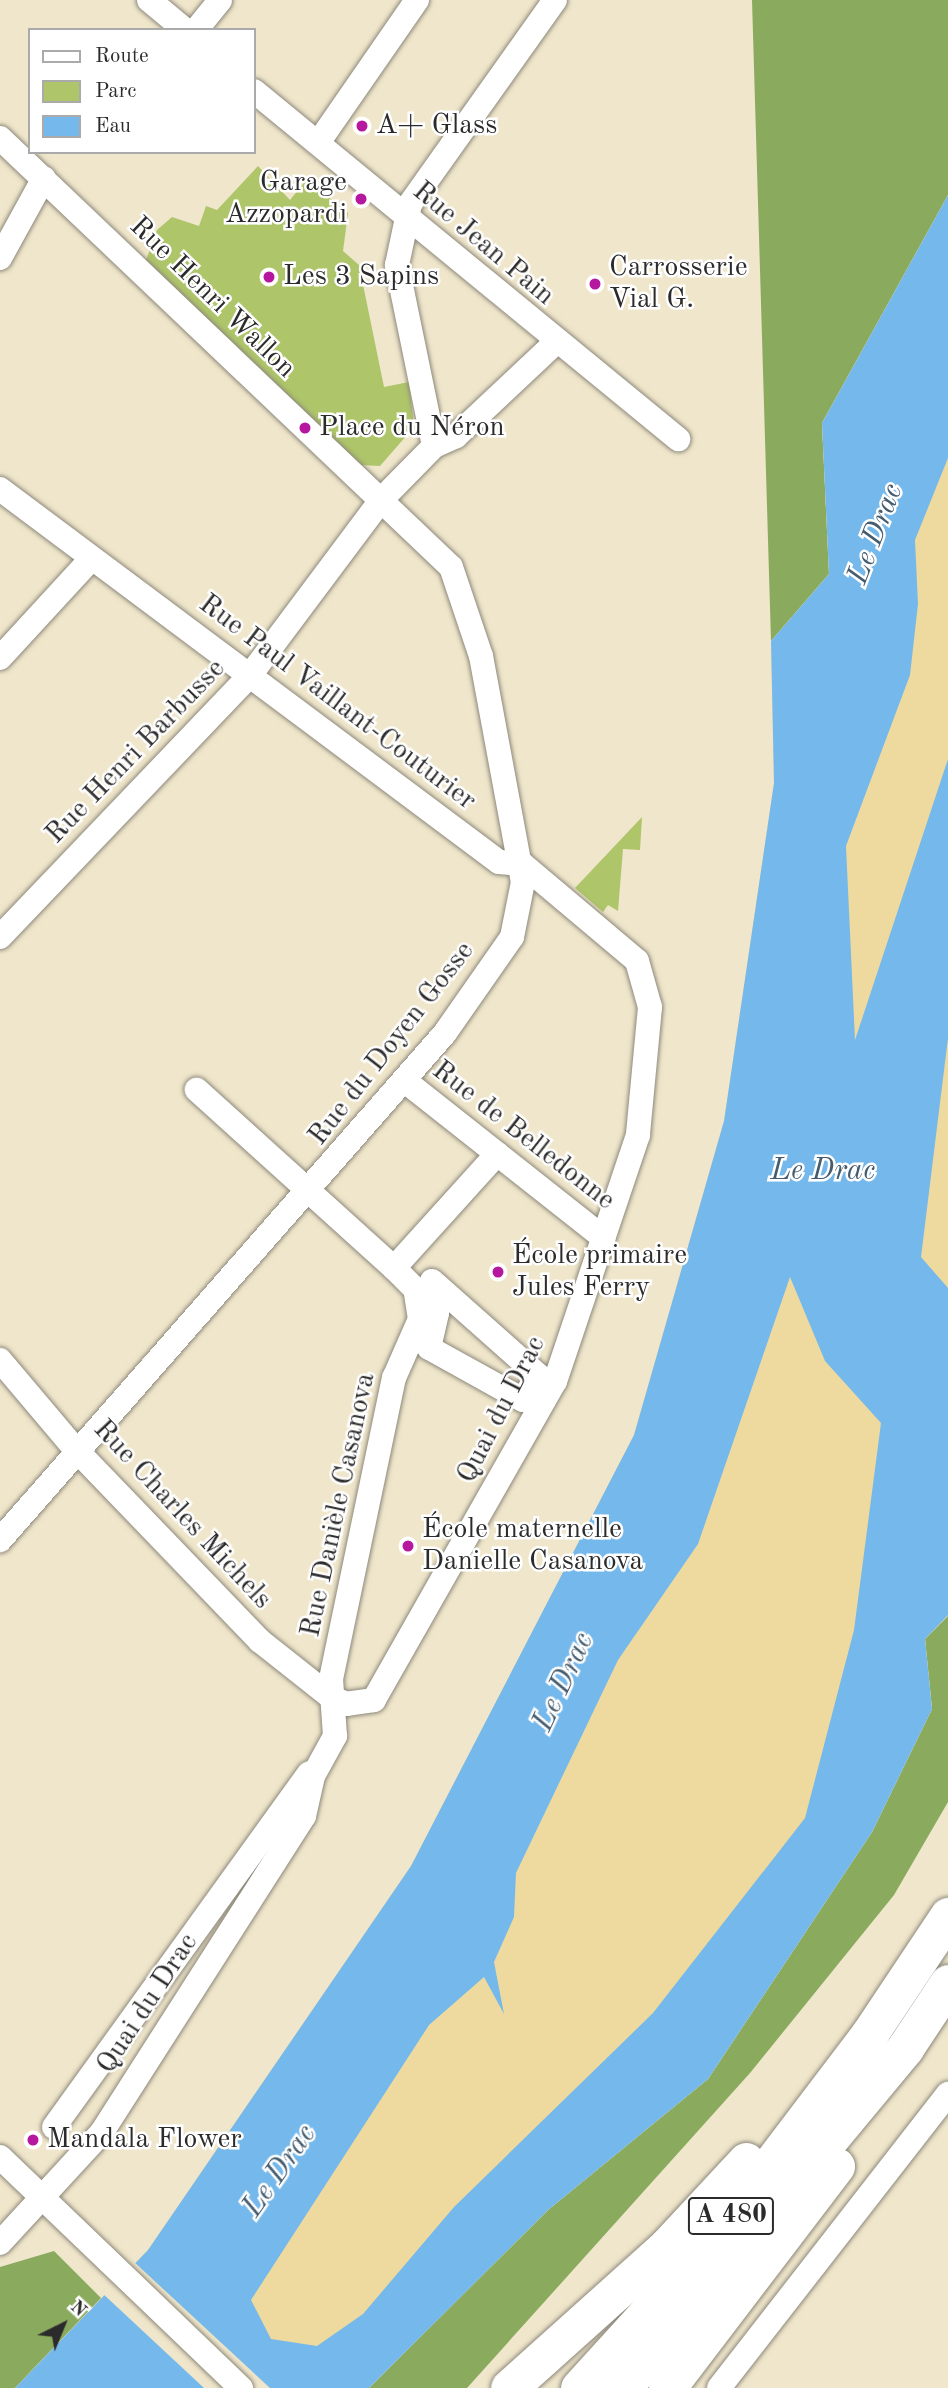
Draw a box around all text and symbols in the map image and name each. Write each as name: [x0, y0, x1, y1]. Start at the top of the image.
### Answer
legend: [28, 28, 256, 154]
text: Route: [95, 46, 149, 67]
text: Parc: [95, 81, 137, 102]
place label: A+ Glass: [376, 109, 497, 143]
text: Eau: [95, 116, 131, 137]
marker: A+ Glass: [354, 118, 370, 134]
place label: Garage Azzopardi: [225, 166, 347, 232]
street label: Rue Jean Pain: [405, 175, 561, 313]
marker: Garage Azzopardi: [353, 191, 369, 207]
street label: Rue Henri Wallon: [122, 210, 302, 386]
place label: Carrosserie Vial G.: [609, 251, 748, 317]
place label: Les 3 Sapins: [283, 260, 439, 294]
marker: Les 3 Sapins: [261, 269, 277, 285]
marker: Carrosserie Vial G.: [587, 276, 603, 292]
place label: Place du Néron: [319, 411, 505, 445]
marker: Place du Néron: [297, 420, 313, 436]
water label: Le Drac: [840, 478, 912, 590]
street label: Rue Paul Vaillant-Couturier: [192, 588, 482, 818]
street label: Rue Henri Barbusse: [39, 653, 233, 851]
street label: Rue du Doyen Gosse: [302, 935, 482, 1153]
street label: Rue de Belledonne: [425, 1054, 621, 1218]
water label: Le Drac: [770, 1153, 876, 1189]
place label: École primaire Jules Ferry: [512, 1239, 687, 1305]
marker: École primaire Jules Ferry: [490, 1264, 506, 1280]
street label: Quai du Drac: [451, 1331, 553, 1489]
street label: Rue Danièle Casanova: [295, 1370, 383, 1640]
street label: Rue Charles Michels: [86, 1413, 278, 1617]
place label: École maternelle Danielle Casanova: [422, 1513, 643, 1579]
marker: École maternelle Danielle Casanova: [400, 1538, 416, 1554]
water label: Le Drac: [525, 1627, 603, 1737]
street label: Quai du Drac: [90, 1928, 206, 2080]
water label: Le Drac: [235, 2118, 325, 2224]
place label: Mandala Flower: [47, 2123, 242, 2157]
marker: Mandala Flower: [25, 2132, 41, 2148]
road number: A 480: [687, 2194, 775, 2238]
north arrow: [28, 2290, 98, 2360]
text: N: [66, 2297, 89, 2321]

